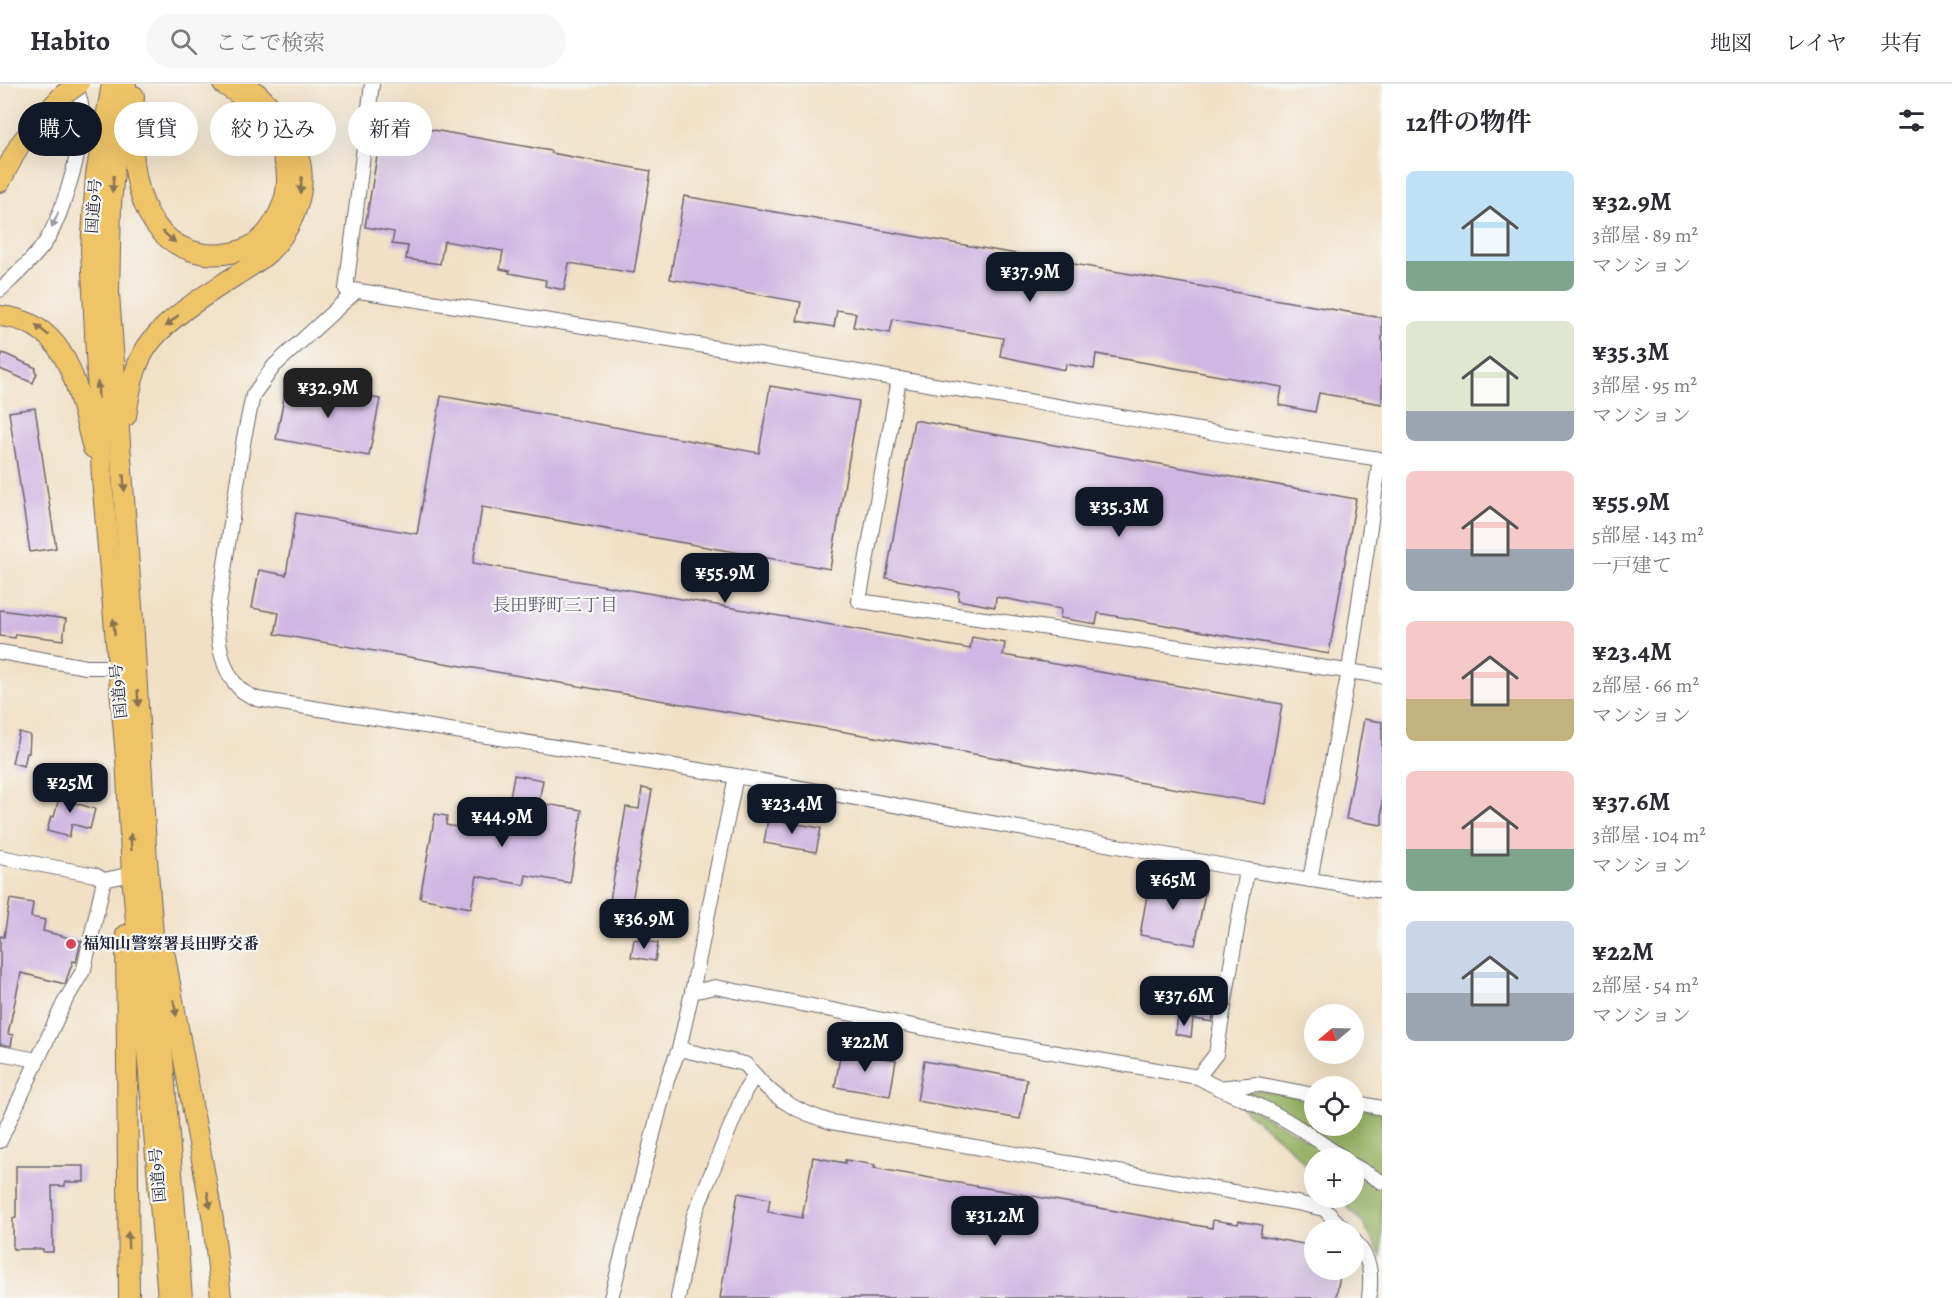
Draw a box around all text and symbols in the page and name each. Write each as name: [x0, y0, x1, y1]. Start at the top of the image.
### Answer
search box: [146, 14, 566, 68]
text: Habito: [30, 22, 110, 60]
icon: search: [167, 25, 200, 58]
text: ここで検索: [215, 28, 325, 58]
text: 地図: [1710, 29, 1752, 57]
text: レイヤ: [1785, 29, 1847, 57]
text: 共有: [1880, 29, 1922, 57]
chip: 購入: [18, 102, 102, 156]
chip: 賃貸: [114, 102, 198, 156]
chip: 絞り込み: [210, 102, 336, 156]
chip: 新着: [348, 102, 432, 156]
icon: filters: [1895, 104, 1928, 137]
text: 12件の物件: [1406, 105, 1532, 140]
one-way arrow: [108, 174, 117, 193]
one-way arrow: [296, 176, 306, 195]
street label: 国道9号: [81, 178, 107, 234]
text: ¥32.9M: [1592, 184, 1672, 219]
icon: home: [1454, 195, 1526, 267]
one-way arrow: [51, 211, 60, 228]
text: 3部屋 · 89 m²: [1592, 222, 1698, 249]
one-way arrow: [161, 230, 176, 243]
pin: ¥37.9M: [981, 252, 1079, 303]
text: マンション: [1592, 252, 1691, 279]
text: ¥37.9M: [1000, 258, 1060, 285]
one-way arrow: [164, 314, 179, 328]
one-way arrow: [34, 324, 50, 337]
text: ¥35.3M: [1592, 334, 1669, 369]
icon: home: [1454, 345, 1526, 417]
pin: ¥32.9M: [279, 368, 377, 419]
text: 3部屋 · 95 m²: [1592, 372, 1697, 399]
text: ¥32.9M: [297, 374, 359, 401]
one-way arrow: [93, 381, 102, 400]
text: マンション: [1592, 402, 1691, 429]
one-way arrow: [119, 473, 129, 492]
text: ¥55.9M: [1592, 484, 1670, 519]
pin: ¥35.3M: [1070, 487, 1168, 538]
text: ¥35.3M: [1089, 493, 1149, 520]
icon: home: [1454, 495, 1526, 567]
text: 5部屋 · 143 m²: [1592, 522, 1704, 549]
text: 一戸建て: [1592, 552, 1672, 579]
pin: ¥55.9M: [676, 553, 774, 604]
text: ¥55.9M: [695, 559, 755, 586]
district label: 長田野町三丁目: [492, 593, 618, 617]
one-way arrow: [109, 617, 119, 636]
text: ¥23.4M: [1592, 634, 1672, 669]
icon: home: [1454, 645, 1526, 717]
street label: 国道9号: [105, 662, 133, 720]
text: 2部屋 · 66 m²: [1592, 672, 1699, 699]
one-way arrow: [133, 689, 142, 708]
text: マンション: [1592, 702, 1691, 729]
pin: ¥25M: [34, 763, 106, 814]
text: ¥25M: [47, 769, 93, 796]
pin: ¥23.4M: [743, 784, 841, 835]
text: ¥37.6M: [1592, 784, 1670, 819]
text: ¥23.4M: [761, 790, 823, 817]
icon: home: [1454, 795, 1526, 867]
pin: ¥44.9M: [453, 797, 551, 848]
text: ¥44.9M: [471, 803, 533, 830]
text: 3部屋 · 104 m²: [1592, 822, 1706, 849]
one-way arrow: [126, 833, 135, 852]
text: マンション: [1592, 852, 1691, 879]
pin: ¥65M: [1137, 860, 1209, 911]
text: ¥65M: [1150, 866, 1196, 893]
pin: ¥36.9M: [595, 899, 693, 950]
text: ¥36.9M: [614, 905, 675, 932]
place label: 福知山警察署長田野交番: [82, 933, 259, 955]
text: ¥22M: [1592, 934, 1654, 969]
marker: 福知山警察署長田野交番: [64, 937, 78, 951]
icon: home: [1454, 945, 1526, 1017]
text: 2部屋 · 54 m²: [1592, 972, 1698, 999]
pin: ¥37.6M: [1135, 976, 1233, 1027]
text: ¥37.6M: [1154, 982, 1214, 1009]
one-way arrow: [170, 999, 179, 1018]
text: マンション: [1592, 1002, 1691, 1029]
north arrow: [1304, 1004, 1364, 1064]
map controls: [1304, 1004, 1364, 1280]
pin: ¥22M: [829, 1022, 901, 1073]
text: ¥22M: [841, 1028, 889, 1055]
button: locate: [1304, 1076, 1364, 1136]
street label: 国道9号: [145, 1147, 171, 1203]
button: +: [1304, 1148, 1364, 1208]
one-way arrow: [205, 1191, 214, 1210]
pin: ¥31.2M: [946, 1196, 1044, 1247]
text: ¥31.2M: [965, 1202, 1025, 1229]
button: −: [1304, 1220, 1364, 1280]
one-way arrow: [123, 1230, 132, 1249]

